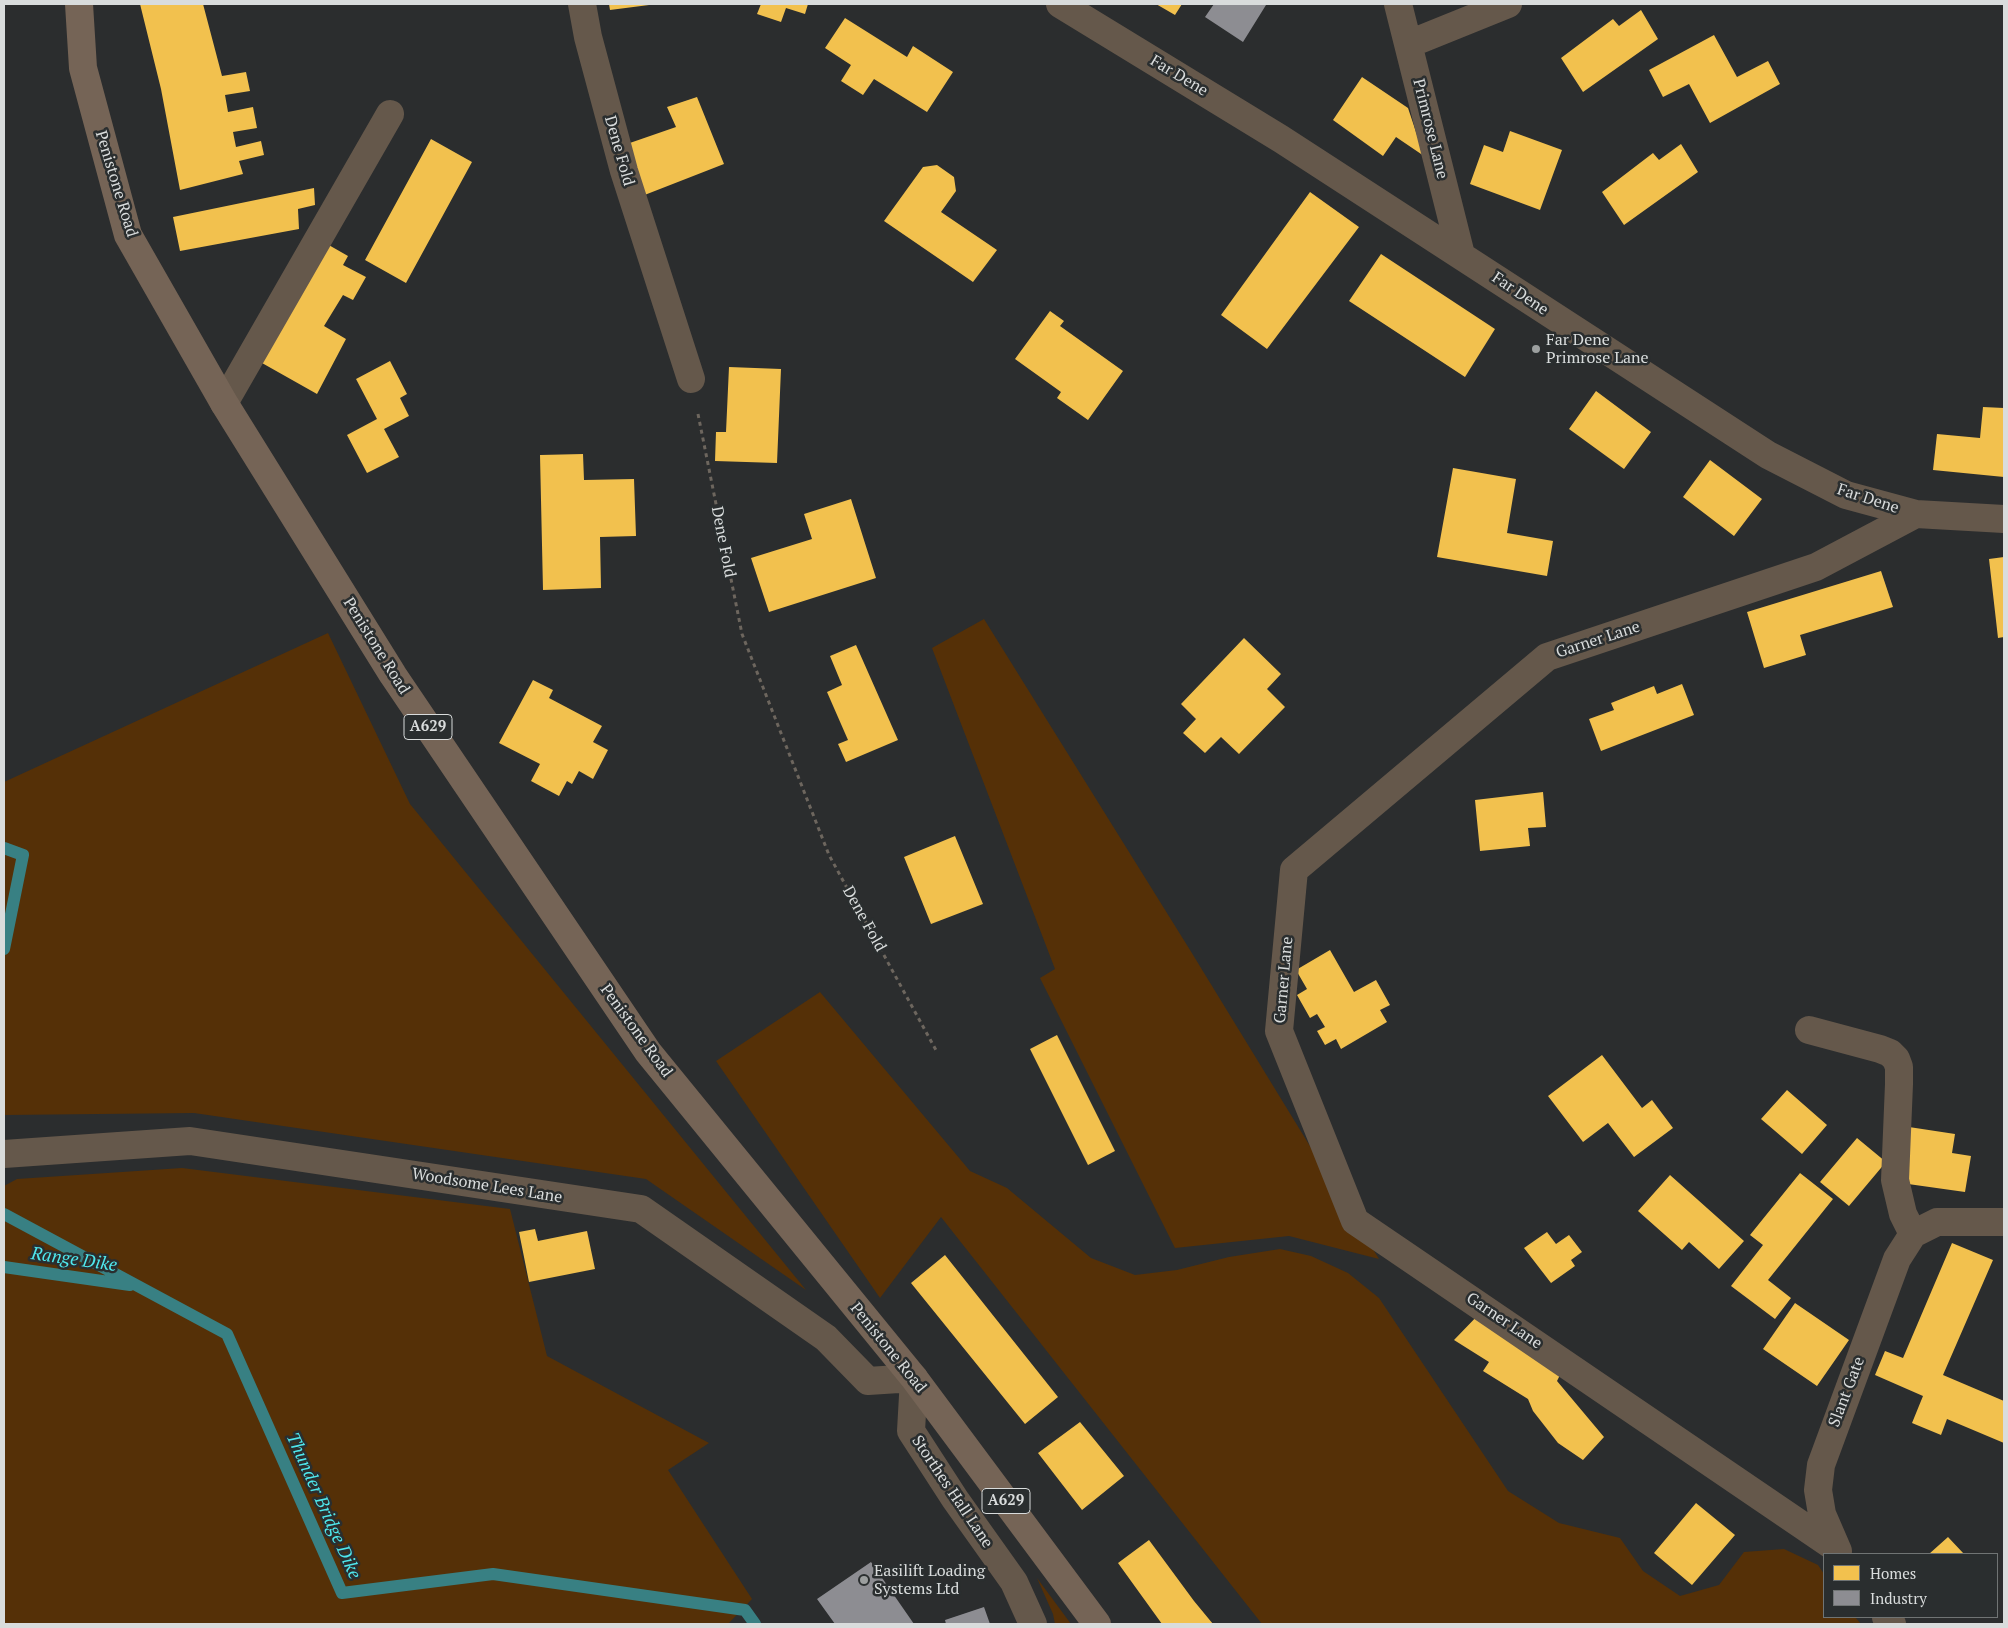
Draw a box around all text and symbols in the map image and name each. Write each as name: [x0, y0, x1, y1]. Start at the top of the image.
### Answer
street label: Far Dene: [1147, 51, 1211, 101]
street label: Primrose Lane: [1408, 77, 1452, 181]
street label: Dene Fold: [600, 114, 638, 188]
street label: Penistone Road: [91, 128, 141, 240]
street label: Far Dene: [1488, 268, 1552, 320]
place label: Far Dene Primrose Lane: [1546, 330, 1649, 368]
marker: Far Dene Primrose Lane: [1530, 343, 1542, 355]
street label: Far Dene: [1835, 480, 1901, 518]
street label: Dene Fold: [707, 505, 739, 579]
street label: Penistone Road: [339, 594, 413, 698]
street label: Garner Lane: [1554, 617, 1642, 663]
road number: A629: [404, 714, 452, 740]
street label: Dene Fold: [838, 883, 890, 955]
street label: Garner Lane: [1271, 936, 1297, 1024]
street label: Penistone Road: [596, 981, 676, 1081]
street label: Woodsome Lees Lane: [410, 1165, 564, 1207]
water label: Range Dike: [30, 1243, 118, 1277]
street label: Garner Lane: [1462, 1289, 1546, 1353]
street label: Penistone Road: [846, 1299, 930, 1397]
street label: Slant Gate: [1825, 1354, 1869, 1430]
water label: Thunder Bridge Dike: [281, 1429, 365, 1583]
street label: Storthes Hall Lane: [907, 1432, 997, 1552]
road number: A629: [982, 1488, 1030, 1514]
legend: [1823, 1553, 1998, 1618]
place label: Easilift Loading Systems Ltd: [874, 1561, 985, 1599]
text: Homes: [1870, 1563, 1916, 1583]
marker: Easilift Loading Systems Ltd: [858, 1574, 870, 1586]
text: Industry: [1870, 1588, 1927, 1608]

